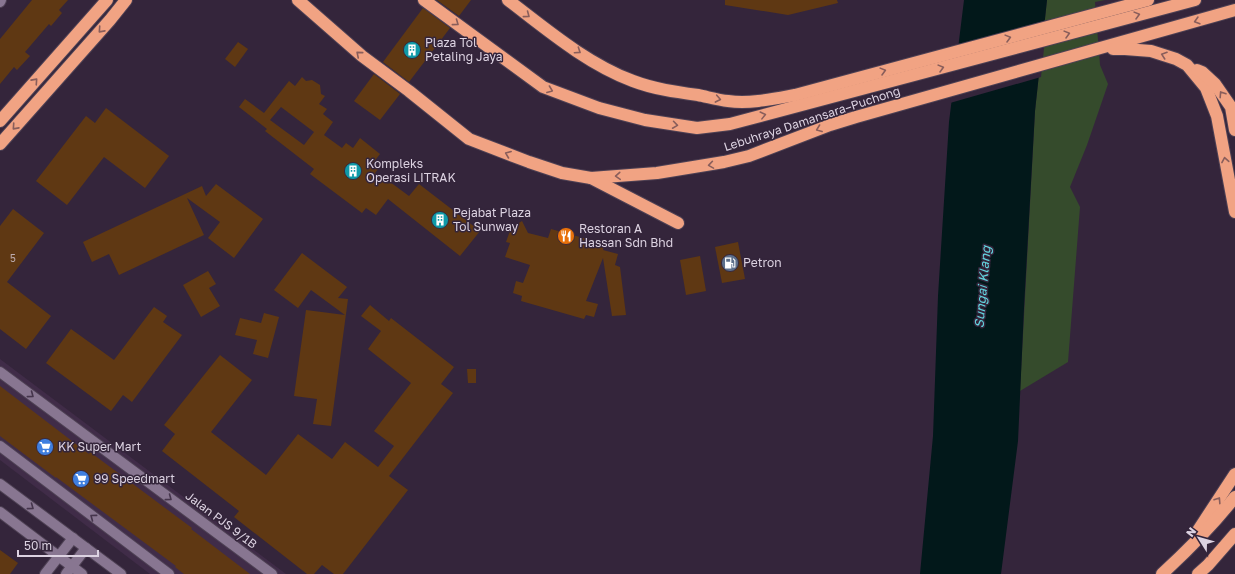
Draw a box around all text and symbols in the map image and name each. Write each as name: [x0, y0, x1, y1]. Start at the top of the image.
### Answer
one-way arrow: [522, 10, 529, 17]
one-way arrow: [1133, 11, 1140, 20]
one-way arrow: [1194, 16, 1201, 25]
one-way arrow: [451, 18, 458, 25]
one-way arrow: [98, 25, 106, 33]
one-way arrow: [1063, 30, 1070, 39]
one-way arrow: [1004, 34, 1011, 43]
place label: Plaza Tol Petaling Jaya: [425, 35, 502, 64]
building icon: Plaza Tol Petaling Jaya: [402, 40, 422, 60]
one-way arrow: [574, 46, 581, 54]
one-way arrow: [357, 51, 364, 58]
one-way arrow: [1160, 51, 1167, 60]
one-way arrow: [937, 64, 944, 73]
one-way arrow: [879, 67, 886, 76]
one-way arrow: [31, 79, 38, 86]
street label: Lebuhraya Damansara–Puchong: [722, 83, 902, 154]
one-way arrow: [545, 85, 553, 93]
one-way arrow: [1219, 91, 1227, 98]
one-way arrow: [715, 94, 721, 103]
one-way arrow: [759, 111, 766, 120]
one-way arrow: [672, 120, 678, 129]
one-way arrow: [12, 123, 19, 130]
one-way arrow: [815, 125, 822, 133]
one-way arrow: [505, 151, 512, 159]
place label: Kompleks Operasi LITRAK: [366, 156, 456, 185]
one-way arrow: [1222, 156, 1230, 163]
one-way arrow: [708, 160, 714, 168]
building icon: Kompleks Operasi LITRAK: [343, 161, 363, 181]
one-way arrow: [615, 171, 621, 180]
place label: Pejabat Plaza Tol Sunway: [453, 205, 531, 234]
building icon: Pejabat Plaza Tol Sunway: [430, 210, 450, 230]
place label: Restoran A Hassan Sdn Bhd: [579, 221, 673, 250]
restaurant icon: Restoran A Hassan Sdn Bhd: [556, 226, 576, 246]
water label: Sungai Klang: [970, 244, 994, 329]
house number: 5: [10, 252, 16, 264]
fuel station icon: Petron: [720, 253, 740, 273]
place label: Petron: [743, 255, 782, 270]
one-way arrow: [27, 390, 34, 397]
supermarket icon: KK Super Mart: [35, 437, 55, 457]
place label: KK Super Mart: [58, 439, 142, 454]
supermarket icon: 99 Speedmart: [71, 469, 91, 489]
place label: 99 Speedmart: [94, 471, 175, 486]
street label: Jalan PJS 9/1B: [183, 488, 260, 551]
one-way arrow: [165, 493, 172, 500]
one-way arrow: [1213, 497, 1221, 504]
one-way arrow: [27, 502, 34, 509]
one-way arrow: [90, 514, 97, 521]
north arrow: [1179, 518, 1219, 558]
text: N: [1183, 524, 1198, 539]
scale bar: [18, 532, 98, 558]
text: 50 m: [24, 538, 52, 553]

